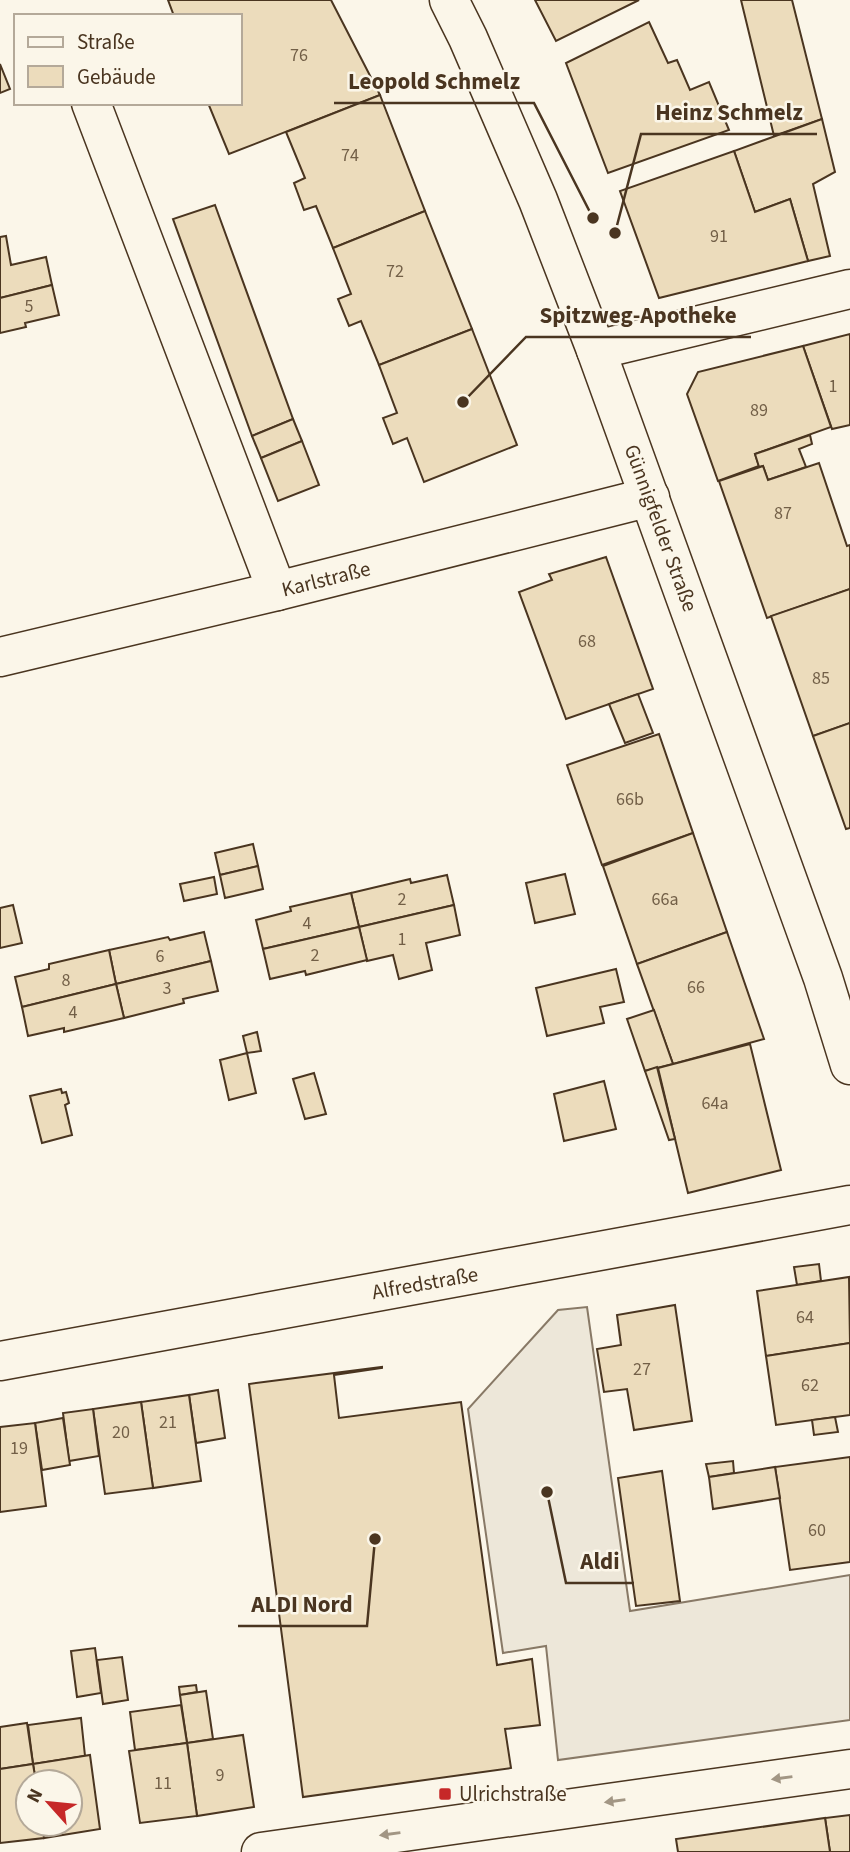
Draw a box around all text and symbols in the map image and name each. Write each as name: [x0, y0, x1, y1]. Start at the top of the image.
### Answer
legend: [14, 14, 242, 105]
text: Straße: [77, 27, 135, 57]
house number: 76: [290, 43, 308, 68]
callout: Leopold Schmelz: [334, 59, 534, 103]
text: Gebäude: [77, 62, 156, 92]
text: Leopold Schmelz: [348, 65, 520, 98]
callout: Heinz Schmelz: [641, 90, 817, 134]
text: Heinz Schmelz: [655, 96, 803, 129]
house number: 74: [341, 143, 359, 168]
house number: 91: [710, 224, 728, 249]
house number: 72: [386, 259, 404, 284]
callout: Spitzweg-Apotheke: [526, 293, 751, 337]
house number: 5: [25, 294, 34, 319]
text: Spitzweg-Apotheke: [539, 299, 737, 332]
house number: 1: [829, 374, 837, 399]
house number: 89: [750, 398, 768, 423]
street label: Günnigfelder Straße: [617, 440, 705, 616]
house number: 87: [774, 501, 792, 526]
street label: Karlstraße: [278, 553, 374, 605]
house number: 68: [578, 629, 596, 654]
house number: 85: [812, 666, 830, 691]
house number: 66b: [616, 787, 644, 812]
house number: 2: [398, 887, 407, 912]
house number: 66a: [652, 887, 678, 912]
house number: 4: [303, 911, 312, 936]
house number: 1: [398, 927, 406, 952]
house number: 2: [311, 943, 320, 968]
house number: 6: [156, 944, 165, 969]
house number: 8: [62, 968, 71, 993]
house number: 66: [687, 975, 705, 1000]
house number: 3: [163, 976, 172, 1001]
house number: 4: [69, 1000, 78, 1025]
house number: 64a: [702, 1091, 728, 1116]
street label: Alfredstraße: [370, 1259, 480, 1307]
house number: 64: [796, 1305, 814, 1330]
house number: 27: [633, 1357, 651, 1382]
house number: 62: [801, 1373, 819, 1398]
house number: 21: [159, 1410, 177, 1435]
house number: 20: [112, 1420, 130, 1445]
house number: 19: [10, 1436, 28, 1461]
house number: 60: [808, 1518, 826, 1543]
callout: Aldi: [566, 1539, 634, 1583]
text: Aldi: [579, 1545, 620, 1578]
callout: ALDI Nord: [238, 1582, 367, 1626]
text: ALDI Nord: [250, 1588, 353, 1621]
house number: 9: [216, 1763, 225, 1788]
north arrow: [14, 1768, 84, 1838]
house number: 11: [154, 1771, 172, 1796]
one-way arrow: [771, 1773, 793, 1784]
place label: Ulrichstraße: [459, 1779, 567, 1809]
text: N: [20, 1784, 50, 1808]
marker: Ulrichstraße: [437, 1786, 453, 1802]
one-way arrow: [604, 1796, 626, 1807]
one-way arrow: [379, 1828, 401, 1839]

